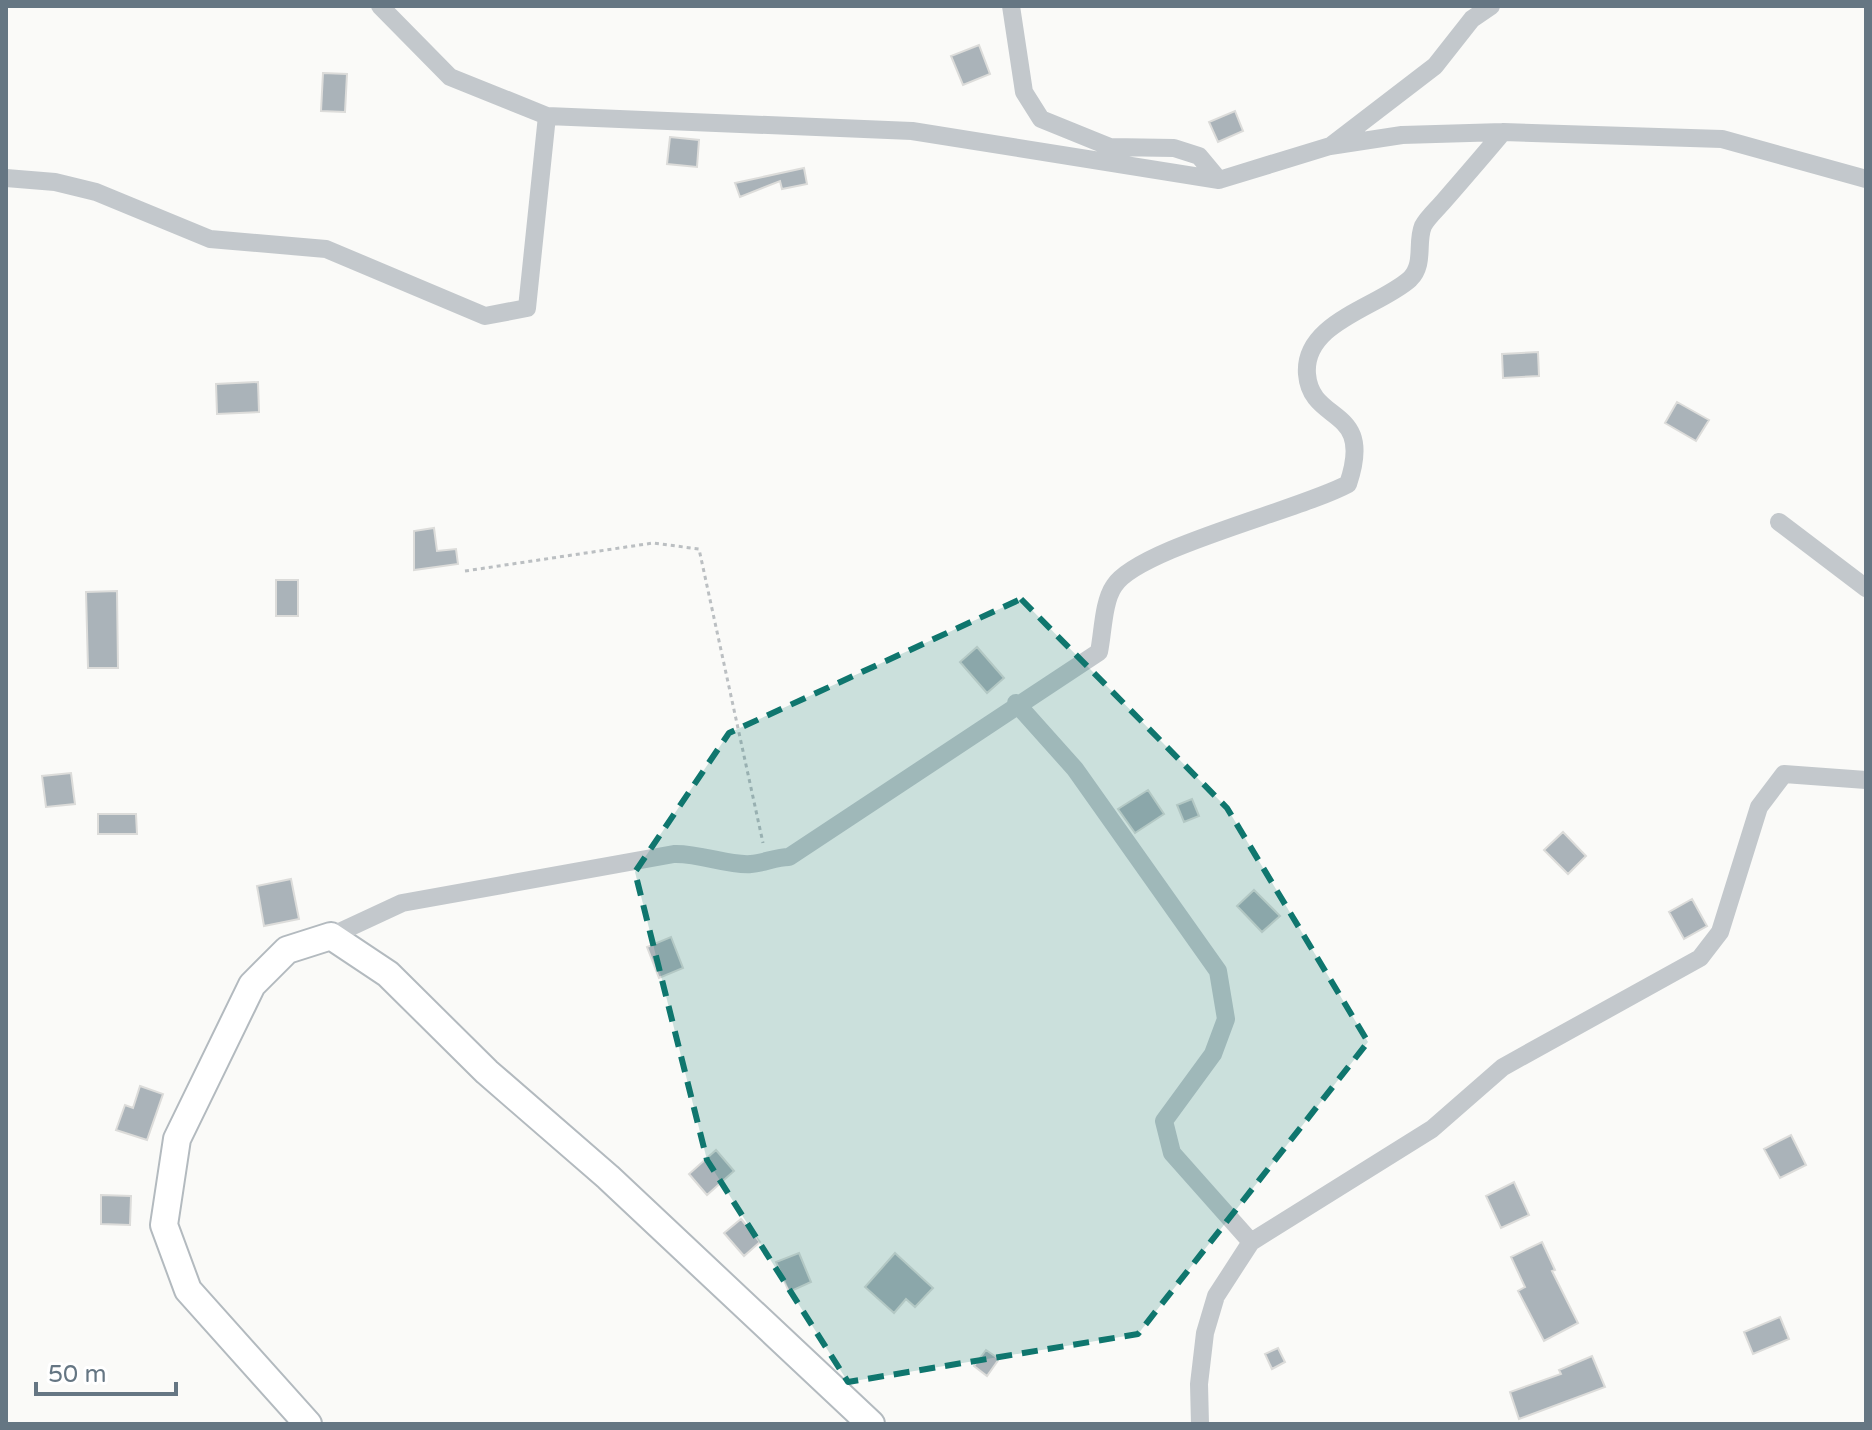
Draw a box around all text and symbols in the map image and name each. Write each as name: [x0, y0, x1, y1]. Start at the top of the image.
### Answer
scale bar: [36, 1346, 176, 1396]
text: 50 m: [48, 1360, 106, 1389]

